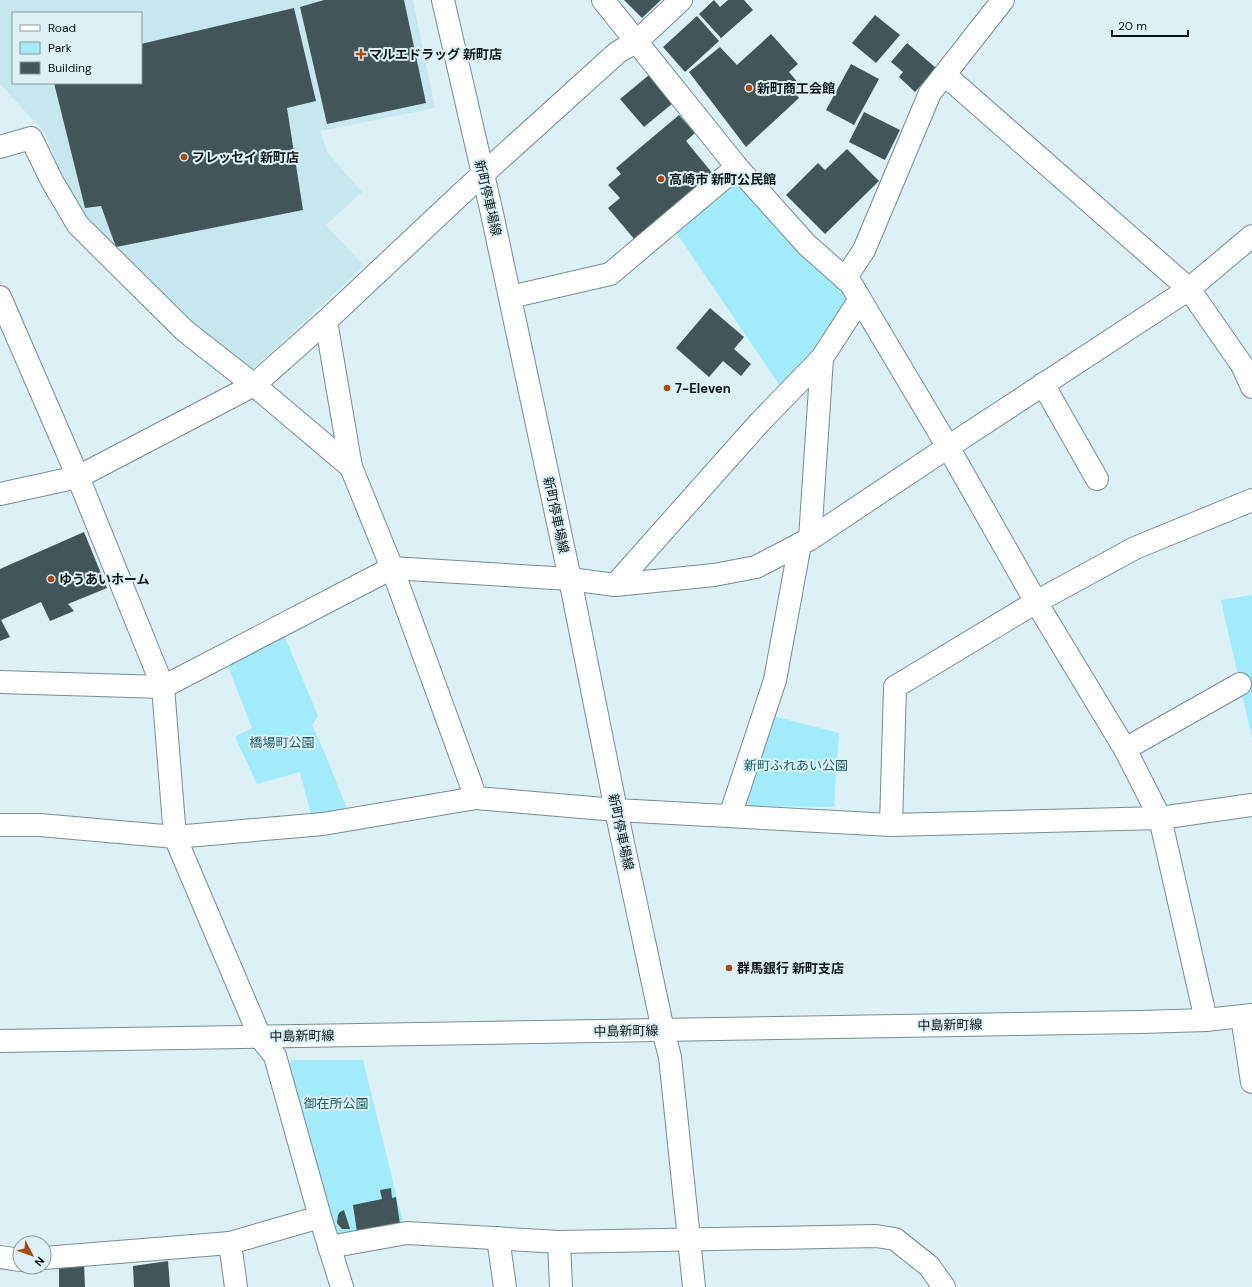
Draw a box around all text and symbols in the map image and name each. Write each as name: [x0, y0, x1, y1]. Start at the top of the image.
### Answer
legend: [12, 12, 142, 84]
scale bar: [1112, 12, 1188, 38]
text: 20 m: [1118, 18, 1147, 34]
text: Road: [48, 20, 76, 36]
text: Park: [48, 40, 72, 56]
place label: マルエドラッグ 新町店: [369, 46, 502, 63]
marker: マルエドラッグ 新町店: [356, 49, 366, 59]
text: Building: [48, 60, 92, 76]
place label: 新町商工会館: [757, 80, 835, 97]
marker: 新町商工会館: [744, 83, 754, 93]
place label: フレッセイ 新町店: [192, 149, 299, 166]
marker: フレッセイ 新町店: [179, 152, 189, 162]
street label: 新町停車場線: [471, 158, 505, 238]
place label: 高崎市 新町公民館: [669, 171, 776, 188]
marker: 高崎市 新町公民館: [656, 174, 666, 184]
place label: 7-Eleven: [675, 380, 731, 397]
marker: 7-Eleven: [662, 383, 672, 393]
street label: 新町停車場線: [540, 475, 572, 555]
place label: ゆうあいホーム: [59, 571, 150, 588]
marker: ゆうあいホーム: [46, 574, 56, 584]
park label: 橋場町公園: [249, 734, 315, 751]
park label: 新町ふれあい公園: [744, 757, 848, 774]
street label: 新町停車場線: [605, 792, 637, 872]
place label: 群馬銀行 新町支店: [737, 960, 844, 977]
marker: 群馬銀行 新町支店: [724, 963, 734, 973]
street label: 中島新町線: [917, 1016, 983, 1034]
street label: 中島新町線: [593, 1022, 659, 1040]
street label: 中島新町線: [269, 1027, 335, 1045]
park label: 御在所公園: [303, 1095, 369, 1112]
north arrow: [12, 1235, 52, 1275]
text: N: [32, 1254, 47, 1269]

